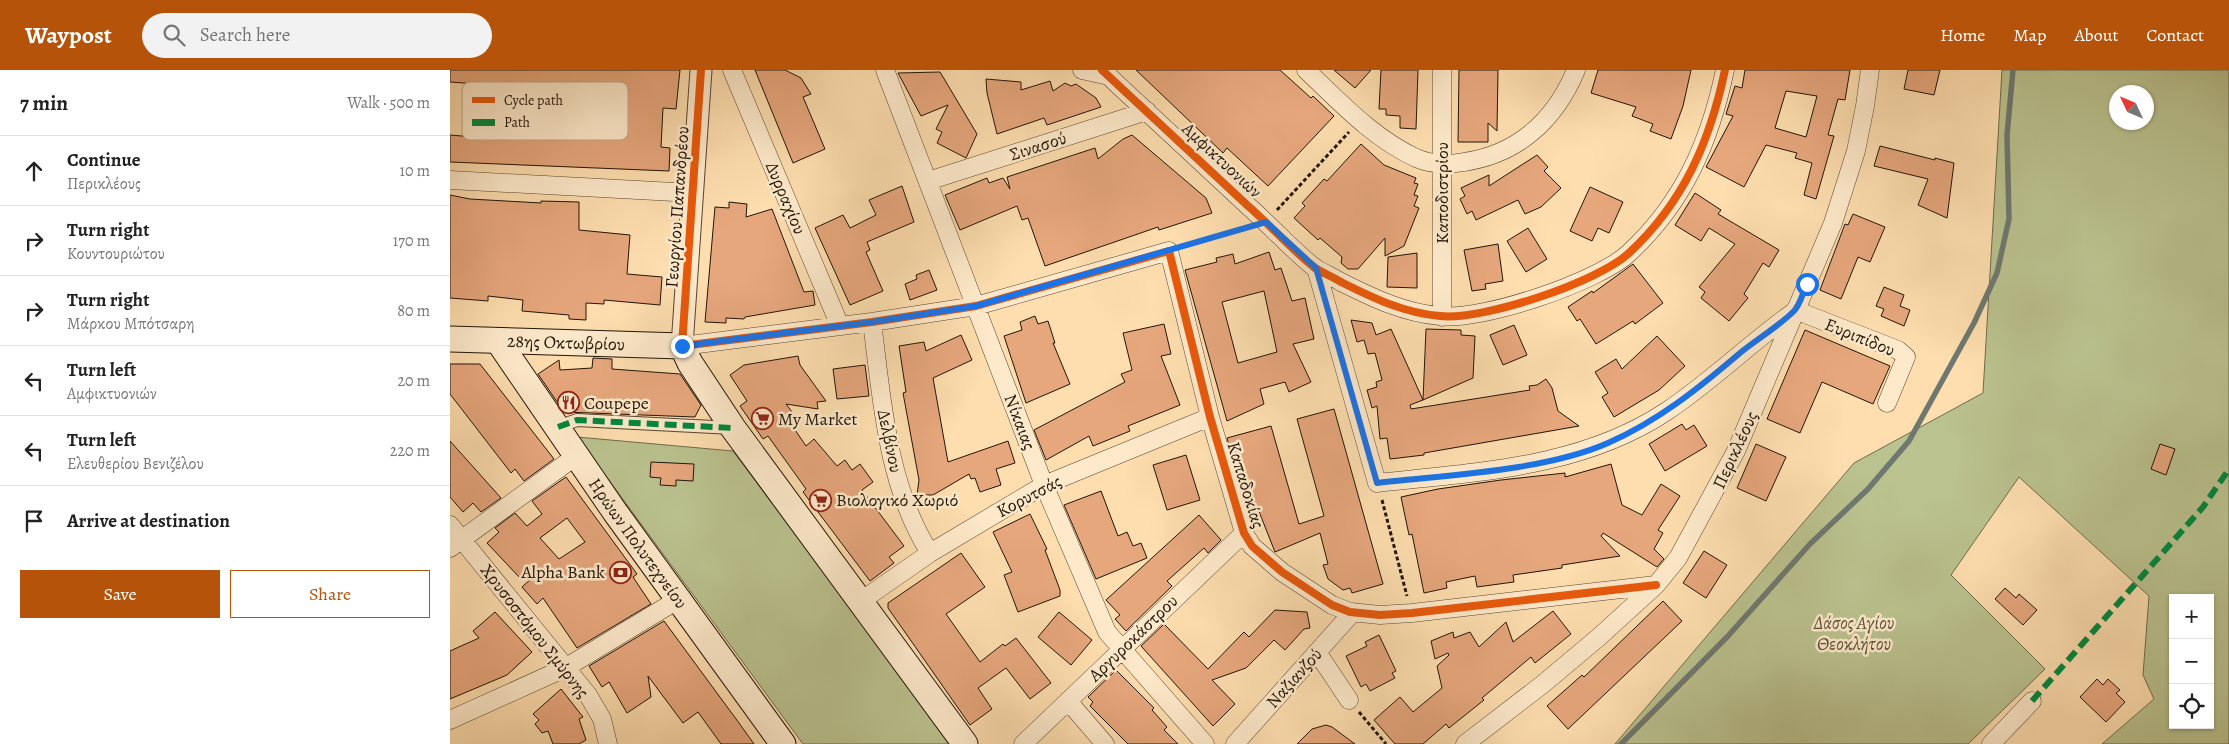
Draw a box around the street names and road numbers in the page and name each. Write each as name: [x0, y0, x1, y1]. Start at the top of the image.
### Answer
street label: Αμφικτυονιών: [1176, 116, 1267, 203]
street label: Γεωργίου Παπανδρέου: [659, 125, 695, 289]
street label: Σινασού: [1006, 126, 1070, 166]
street label: Καποδιστρίου: [1430, 142, 1454, 244]
street label: Δυρραχίου: [760, 158, 812, 238]
street label: Ευριπίδου: [1821, 312, 1899, 362]
street label: 28ης Οκτωβρίου: [507, 329, 625, 356]
street label: Νίκαιας: [998, 391, 1042, 453]
street label: Δελβίνου: [872, 407, 908, 475]
street label: Περικλέους: [1707, 407, 1763, 493]
street label: Καπαδοκίας: [1221, 439, 1271, 531]
street label: Κορυτσάς: [992, 469, 1066, 523]
street label: Ηρώων Πολυτεχνείου: [583, 473, 693, 613]
street label: Χρυσοστόμου Σμύρνης: [475, 559, 595, 703]
street label: Αργυροκάστρου: [1082, 589, 1183, 688]
street label: Ναζιανζού: [1261, 643, 1327, 713]

